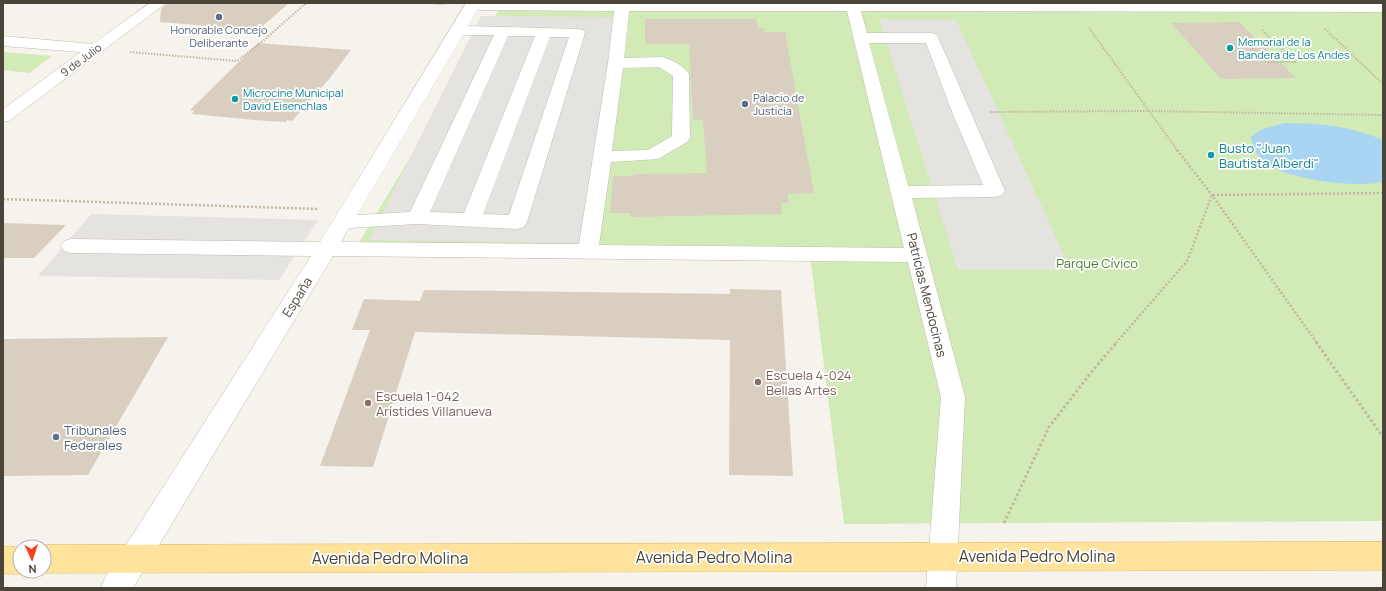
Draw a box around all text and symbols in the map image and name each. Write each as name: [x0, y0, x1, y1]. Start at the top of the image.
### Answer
marker: Honorable Concejo Deliberante: [214, 12, 224, 22]
place label: Honorable Concejo Deliberante: [170, 22, 268, 50]
place label: Memorial de la Bandera de Los Andes: [1238, 34, 1350, 62]
street label: 9 de Julio: [57, 39, 105, 80]
marker: Memorial de la Bandera de Los Andes: [1225, 43, 1235, 53]
place label: Microcine Municipal David Eisenchlas: [243, 85, 343, 113]
place label: Palacio de Justicia: [753, 90, 805, 118]
marker: Microcine Municipal David Eisenchlas: [230, 94, 240, 104]
marker: Palacio de Justicia: [740, 99, 750, 109]
place label: Busto "Juan Bautista Alberdi": [1219, 139, 1319, 172]
marker: Busto "Juan Bautista Alberdi": [1206, 150, 1216, 160]
street label: Patricias Mendocinas: [903, 231, 951, 359]
park label: Parque Cívico: [1056, 254, 1138, 272]
street label: España: [278, 274, 316, 320]
place label: Escuela 4-024 Bellas Artes: [766, 366, 852, 399]
marker: Escuela 4-024 Bellas Artes: [753, 377, 763, 387]
place label: Escuela 1-042 Arístides Villanueva: [376, 387, 492, 420]
marker: Escuela 1-042 Arístides Villanueva: [363, 398, 373, 408]
place label: Tribunales Federales: [64, 421, 127, 454]
marker: Tribunales Federales: [51, 432, 61, 442]
north arrow: [12, 539, 52, 579]
street label: Avenida Pedro Molina: [959, 545, 1115, 567]
street label: Avenida Pedro Molina: [636, 546, 792, 568]
street label: Avenida Pedro Molina: [312, 547, 468, 569]
text: N: [28, 562, 37, 577]

